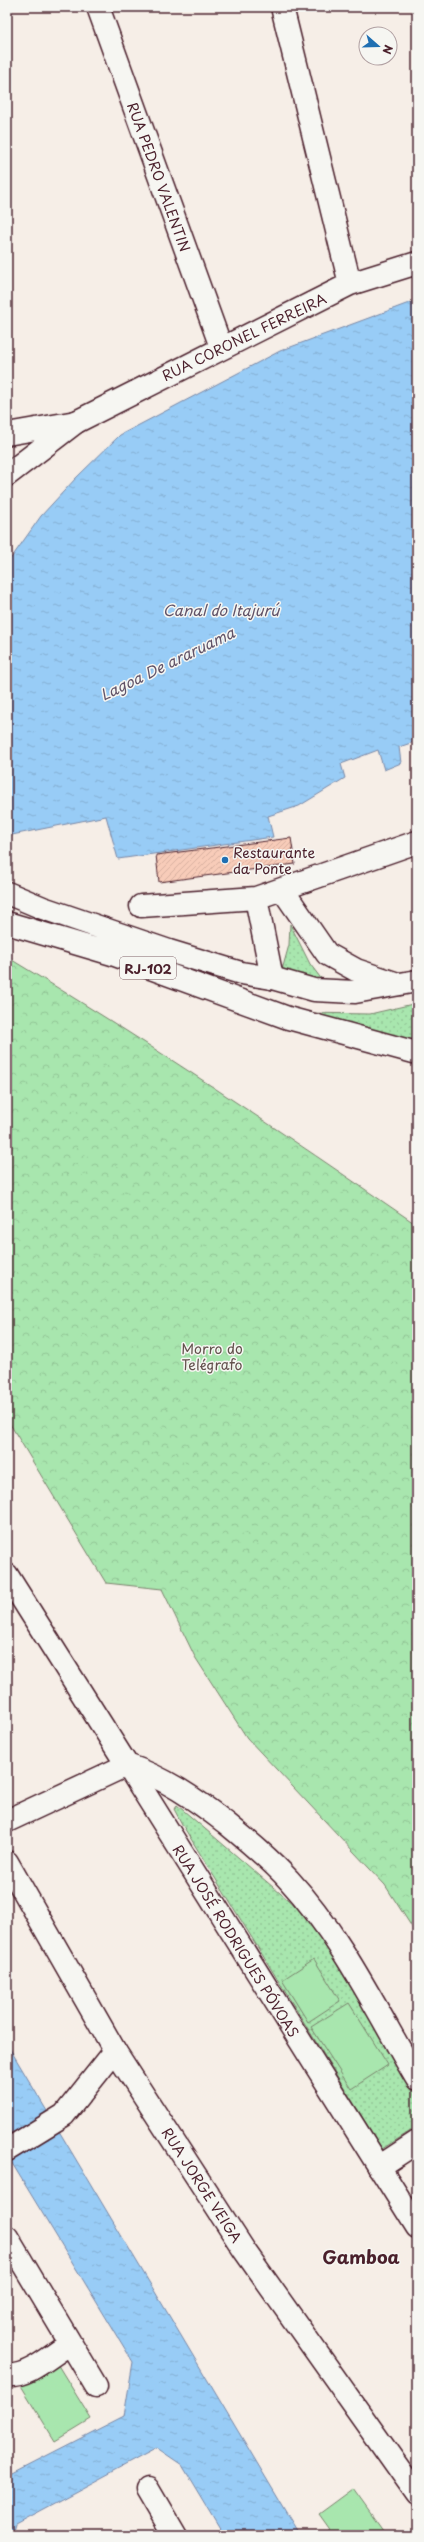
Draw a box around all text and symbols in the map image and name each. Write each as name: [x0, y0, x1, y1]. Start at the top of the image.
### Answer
north arrow: [358, 26, 398, 66]
text: N: [378, 43, 397, 57]
street label: RUA PEDRO VALENTIN: [122, 99, 196, 255]
street label: RUA CORONEL FERREIRA: [158, 288, 330, 386]
water label: Canal do Itajurú: [163, 598, 281, 621]
water label: Lagoa De araruama: [96, 620, 239, 706]
place label: Restaurante da Ponte: [233, 842, 315, 879]
marker: Restaurante da Ponte: [220, 855, 230, 865]
road number: RJ-102: [120, 957, 176, 979]
park label: Morro do Telégrafo: [181, 1338, 243, 1375]
street label: RUA JOSÉ RODRIGUES PÓVOAS: [168, 1841, 304, 2041]
street label: RUA JORGE VEIGA: [157, 2123, 247, 2247]
district label: Gamboa: [322, 2243, 400, 2270]

